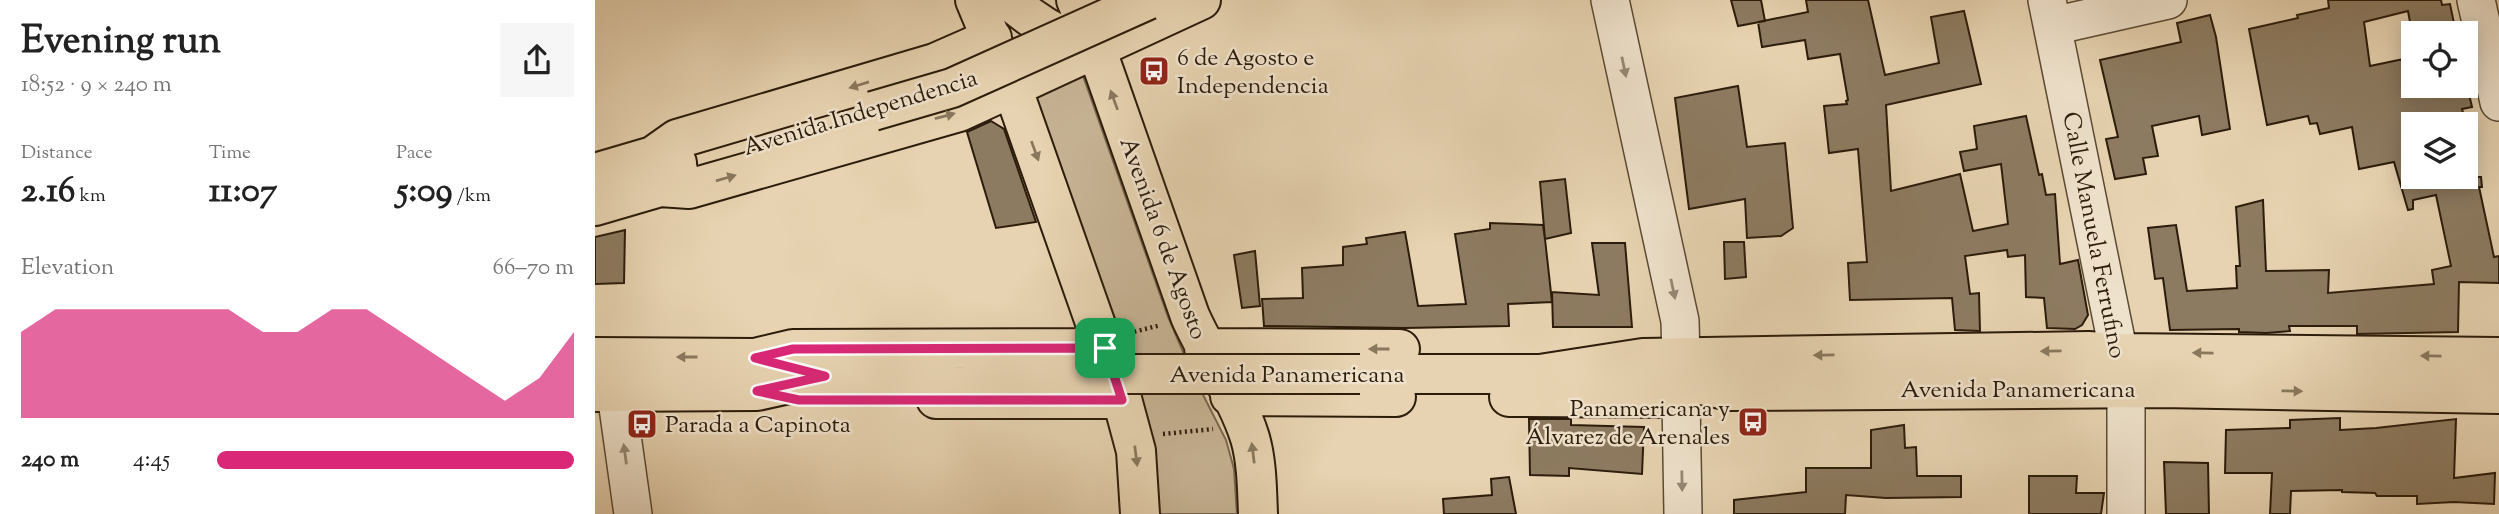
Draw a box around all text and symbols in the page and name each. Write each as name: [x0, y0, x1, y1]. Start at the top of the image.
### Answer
text: Evening run: [21, 16, 221, 70]
map controls: [2401, 21, 2478, 189]
button: locate: [2401, 21, 2478, 98]
button: share: [500, 23, 574, 97]
place label: 6 de Agosto e Independencia: [1177, 42, 1329, 104]
bus stop icon: 6 de Agosto e Independencia: [1137, 54, 1171, 88]
one-way arrow: [1619, 56, 1630, 78]
street label: Avenida Independencia: [739, 62, 982, 166]
text: 18:52 · 9 × 240 m: [21, 69, 172, 102]
one-way arrow: [848, 81, 869, 91]
one-way arrow: [1108, 89, 1119, 110]
street label: Calle Manuela Ferrufino: [2052, 109, 2134, 362]
one-way arrow: [934, 110, 956, 121]
button: layers: [2401, 112, 2478, 189]
street label: Avenida 6 de Agosto: [1110, 133, 1215, 345]
text: Distance: [21, 140, 93, 167]
text: Time: [209, 140, 251, 167]
text: Pace: [396, 140, 433, 167]
one-way arrow: [1030, 141, 1041, 162]
text: 2.16: [21, 167, 76, 218]
text: 11:07: [209, 167, 277, 218]
text: 5:09: [396, 167, 453, 218]
one-way arrow: [716, 173, 737, 183]
text: km: [76, 183, 106, 210]
text: /km: [453, 183, 491, 210]
text: Elevation: [21, 252, 114, 285]
text: 66–70 m: [492, 252, 574, 285]
one-way arrow: [1667, 278, 1678, 300]
pin: [1075, 318, 1135, 378]
icon: arrive: [1086, 329, 1124, 367]
one-way arrow: [1368, 343, 1390, 355]
one-way arrow: [2040, 345, 2062, 357]
one-way arrow: [2192, 347, 2214, 359]
one-way arrow: [1813, 349, 1835, 361]
one-way arrow: [2420, 350, 2442, 362]
one-way arrow: [676, 351, 698, 363]
street label: Avenida Panamericana: [1169, 359, 1405, 393]
street label: Avenida Panamericana: [1900, 374, 2136, 408]
one-way arrow: [2281, 385, 2303, 396]
place label: Panamericana y Álvarez de Arenales: [1525, 393, 1730, 455]
bus stop icon: Panamericana y Álvarez de Arenales: [1736, 405, 1770, 439]
bus stop icon: Parada a Capinota: [625, 407, 659, 441]
place label: Parada a Capinota: [665, 409, 851, 443]
one-way arrow: [619, 442, 630, 464]
one-way arrow: [1247, 442, 1258, 464]
text: 240 m: [21, 444, 79, 477]
text: 4:45: [133, 444, 170, 477]
one-way arrow: [1130, 445, 1141, 467]
one-way arrow: [1677, 470, 1688, 492]

